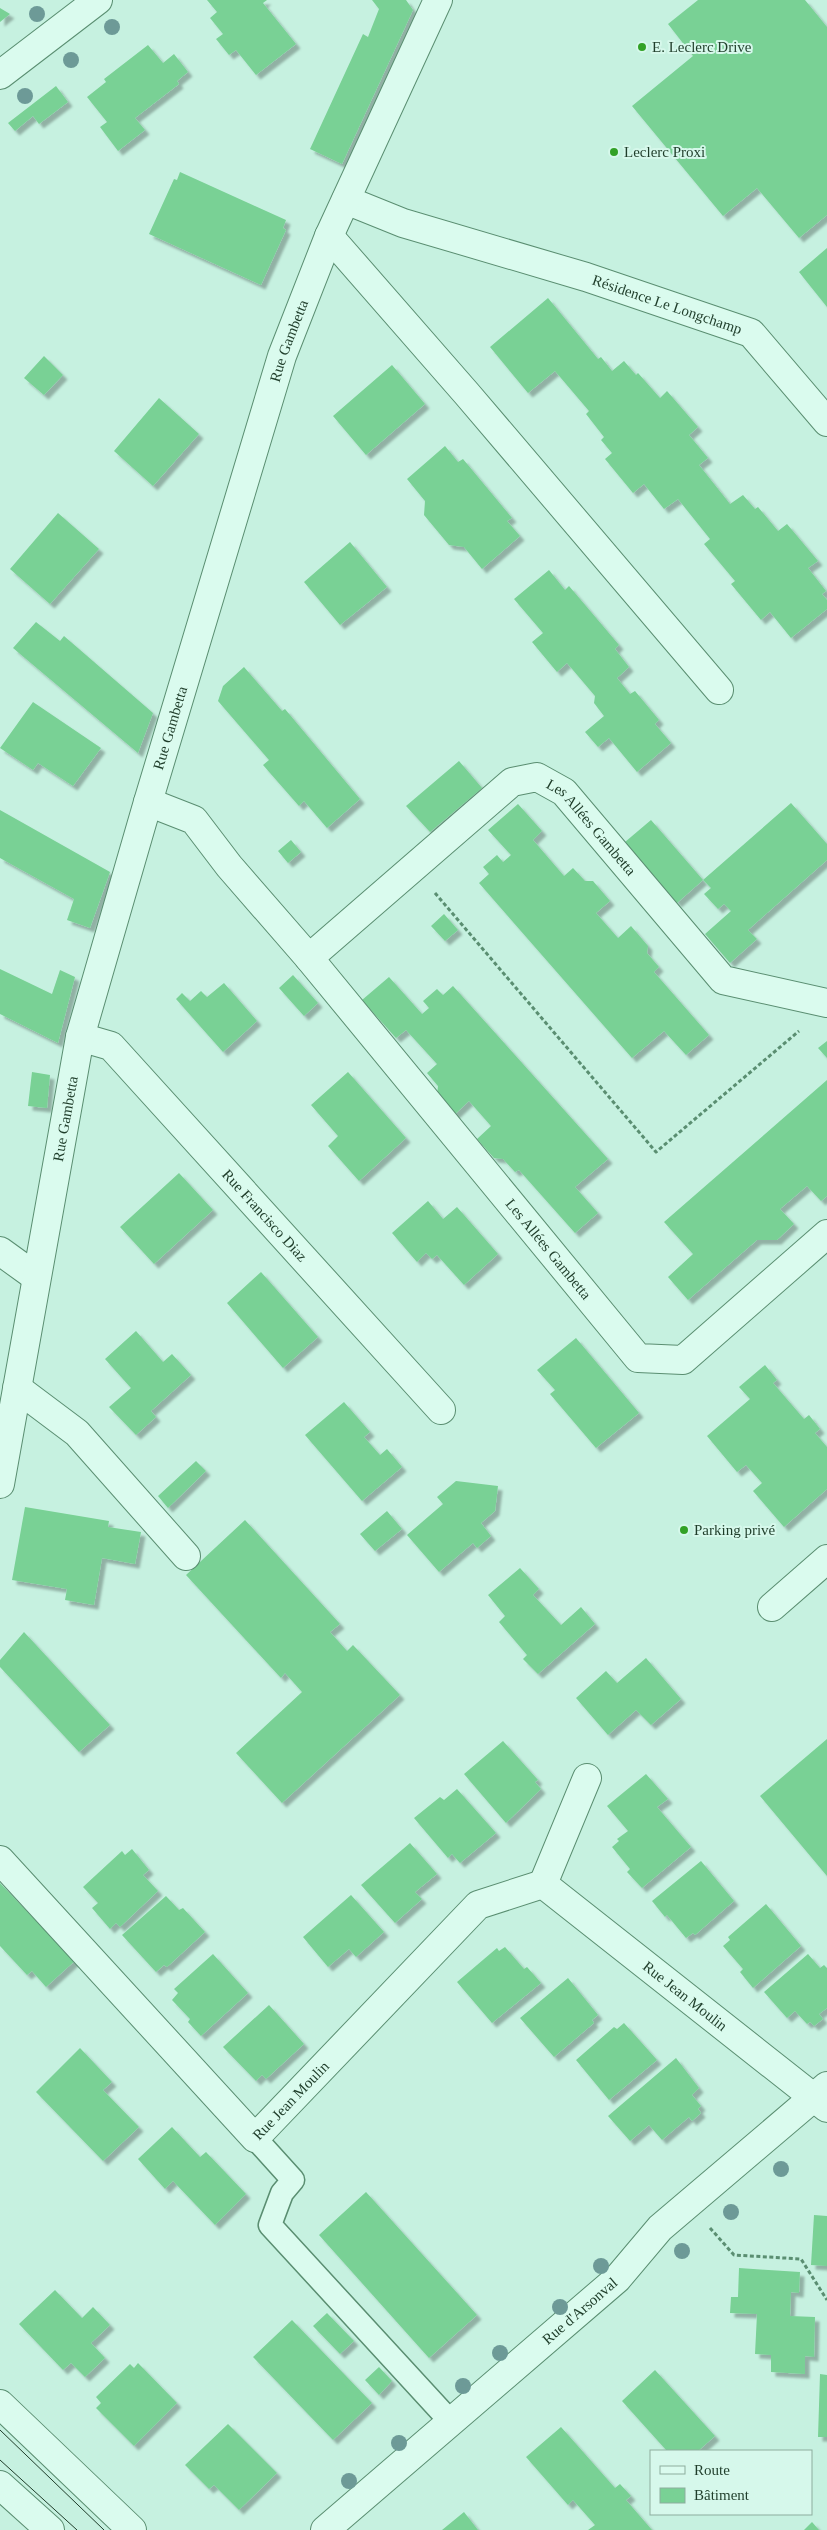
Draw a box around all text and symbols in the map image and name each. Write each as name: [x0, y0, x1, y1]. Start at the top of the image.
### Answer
place label: E. Leclerc Drive: [652, 39, 752, 55]
marker: E. Leclerc Drive: [636, 41, 648, 53]
place label: Leclerc Proxi: [624, 144, 705, 160]
marker: Leclerc Proxi: [608, 146, 620, 158]
street label: Résidence Le Longchamp: [590, 272, 744, 337]
street label: Rue Gambetta: [267, 297, 311, 384]
street label: Rue Gambetta: [150, 684, 190, 772]
street label: Les Allées Gambetta: [544, 776, 639, 879]
street label: Rue Gambetta: [50, 1075, 81, 1163]
street label: Rue Francisco Diaz: [219, 1166, 311, 1265]
street label: Les Allées Gambetta: [502, 1196, 595, 1303]
place label: Parking privé: [694, 1522, 776, 1538]
marker: Parking privé: [678, 1524, 690, 1536]
street label: Rue Jean Moulin: [640, 1958, 731, 2034]
street label: Rue Jean Moulin: [250, 2058, 332, 2143]
street label: Rue d'Arsonval: [539, 2275, 620, 2347]
legend: [650, 2450, 812, 2515]
text: Route: [694, 2462, 730, 2478]
text: Bâtiment: [694, 2487, 750, 2503]

